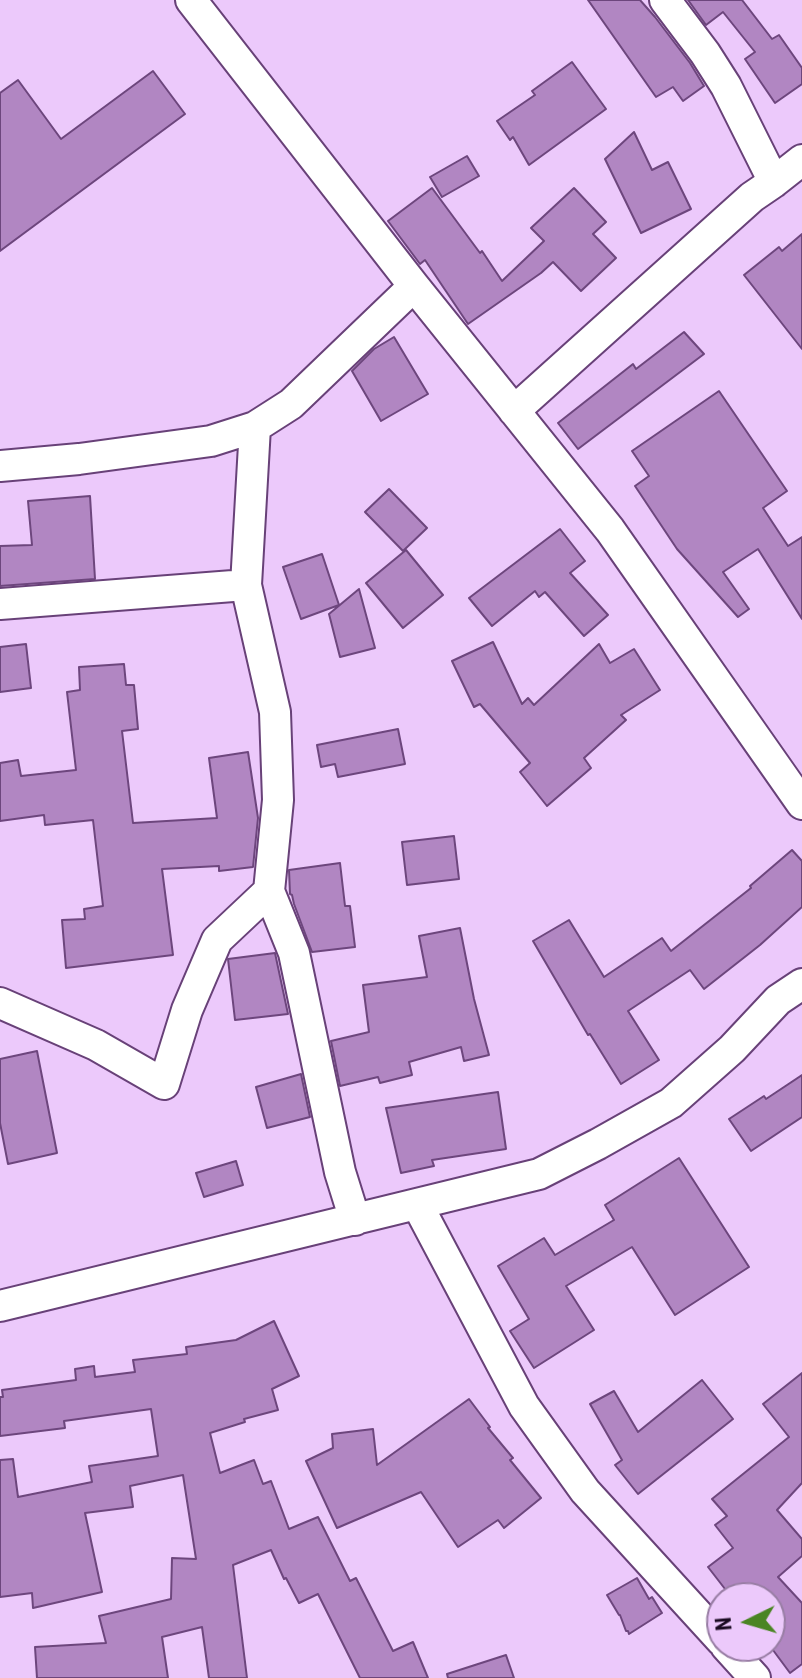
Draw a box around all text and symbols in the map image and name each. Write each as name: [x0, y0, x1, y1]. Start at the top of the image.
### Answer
north arrow: [706, 1582, 786, 1662]
text: N: [711, 1616, 737, 1632]

